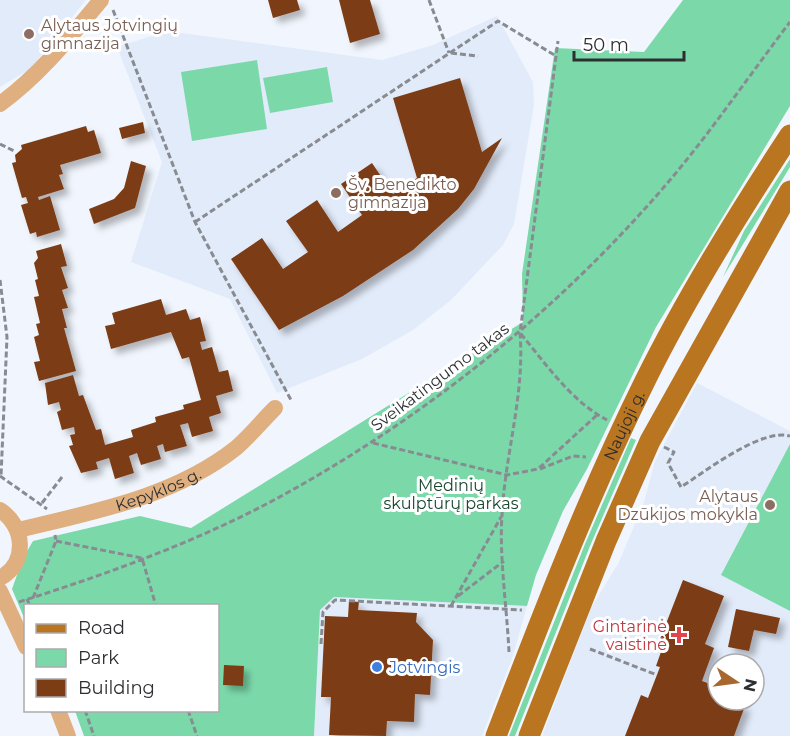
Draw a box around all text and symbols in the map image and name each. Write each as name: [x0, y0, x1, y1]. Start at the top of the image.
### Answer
place label: Alytaus Jotvingių gimnazija: [41, 16, 178, 53]
scale bar: [574, 24, 684, 62]
marker: Alytaus Jotvingių gimnazija: [22, 27, 36, 41]
text: 50 m: [583, 34, 629, 56]
place label: Šv. Benedikto gimnazija: [348, 175, 457, 212]
marker: Šv. Benedikto gimnazija: [329, 186, 343, 200]
street label: Sveikatingumo takas: [367, 319, 513, 435]
street label: Naujoji g.: [599, 387, 648, 463]
street label: Kepyklos g.: [113, 464, 204, 515]
park label: Medinių skulptūrų parkas: [384, 476, 519, 513]
place label: Alytaus Dzūkijos mokykla: [617, 487, 758, 524]
marker: Alytaus Dzūkijos mokykla: [763, 498, 777, 512]
legend: [24, 604, 219, 712]
text: Road: [78, 617, 125, 639]
place label: Gintarinė vaistinė: [593, 617, 667, 654]
marker: Gintarinė vaistinė: [672, 628, 686, 642]
text: Park: [78, 647, 119, 669]
north arrow: [706, 652, 766, 712]
place label: Jotvingis: [388, 658, 460, 677]
marker: Jotvingis: [370, 660, 384, 674]
text: Building: [78, 677, 155, 699]
text: N: [739, 677, 761, 694]

